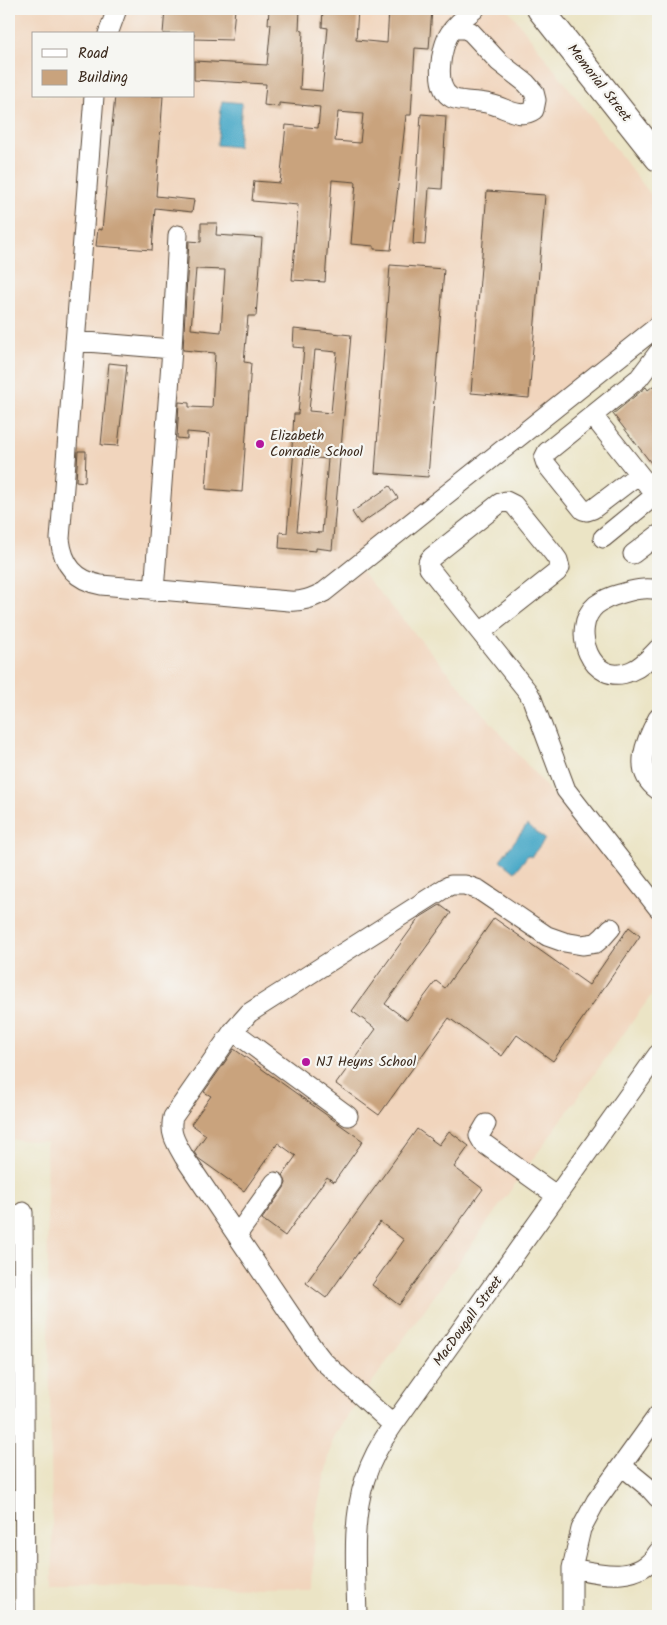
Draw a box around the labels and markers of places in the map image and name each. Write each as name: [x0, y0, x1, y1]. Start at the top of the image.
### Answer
place label: Elizabeth Conradie School: [270, 425, 363, 463]
marker: Elizabeth Conradie School: [254, 438, 266, 450]
place label: NJ Heyns School: [316, 1051, 417, 1073]
marker: NJ Heyns School: [300, 1056, 312, 1068]

